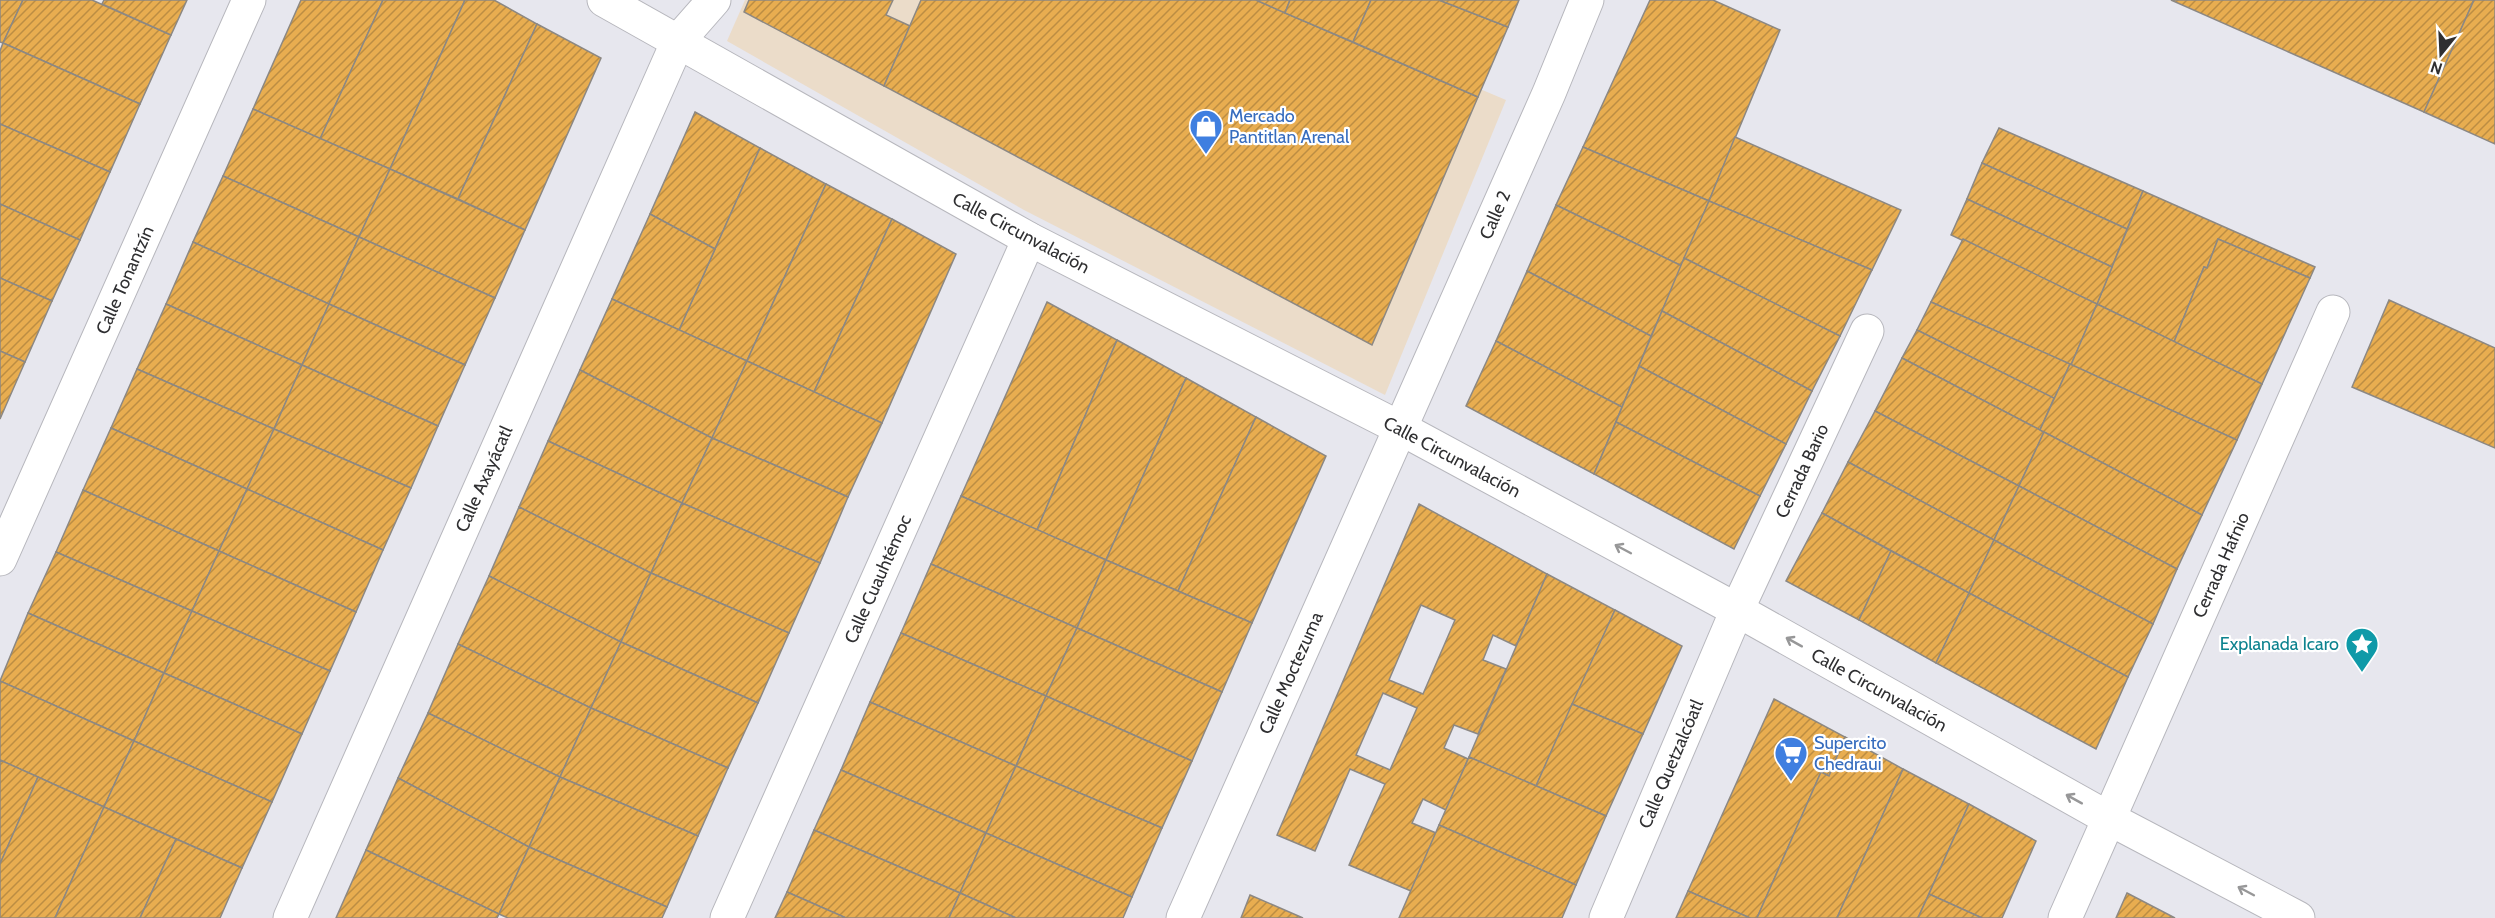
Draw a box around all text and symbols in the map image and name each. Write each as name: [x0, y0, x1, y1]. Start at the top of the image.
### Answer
north arrow: [2411, 24, 2471, 84]
text: N: [2428, 57, 2445, 79]
place label: Mercado Pantitlan Arenal: [1229, 105, 1350, 148]
shop icon: Mercado Pantitlan Arenal: [1188, 108, 1224, 155]
street label: Calle 2: [1475, 187, 1515, 243]
street label: Calle Circunvalación: [949, 188, 1093, 278]
street label: Calle Tonantzín: [91, 222, 159, 338]
street label: Calle Circunvalación: [1380, 412, 1524, 502]
street label: Cerrada Bario: [1771, 420, 1833, 522]
street label: Calle Axayácatl: [451, 422, 517, 535]
street label: Cerrada Hafnio: [2188, 509, 2254, 621]
street label: Calle Cuauhtémoc: [840, 511, 916, 647]
one-way arrow: [1615, 543, 1632, 555]
street label: Calle Moctezuma: [1254, 608, 1328, 738]
place icon: Explanada Icaro: [2344, 626, 2380, 673]
place label: Explanada Icaro: [2220, 633, 2339, 655]
one-way arrow: [1786, 636, 1803, 648]
street label: Calle Circunvalación: [1807, 644, 1951, 736]
street label: Calle Quetzalcóatl: [1634, 696, 1708, 832]
place label: Supercito Chedraui: [1814, 732, 1887, 775]
supermarket icon: Supercito Chedraui: [1773, 735, 1809, 782]
one-way arrow: [2066, 793, 2083, 805]
one-way arrow: [2238, 885, 2255, 897]

